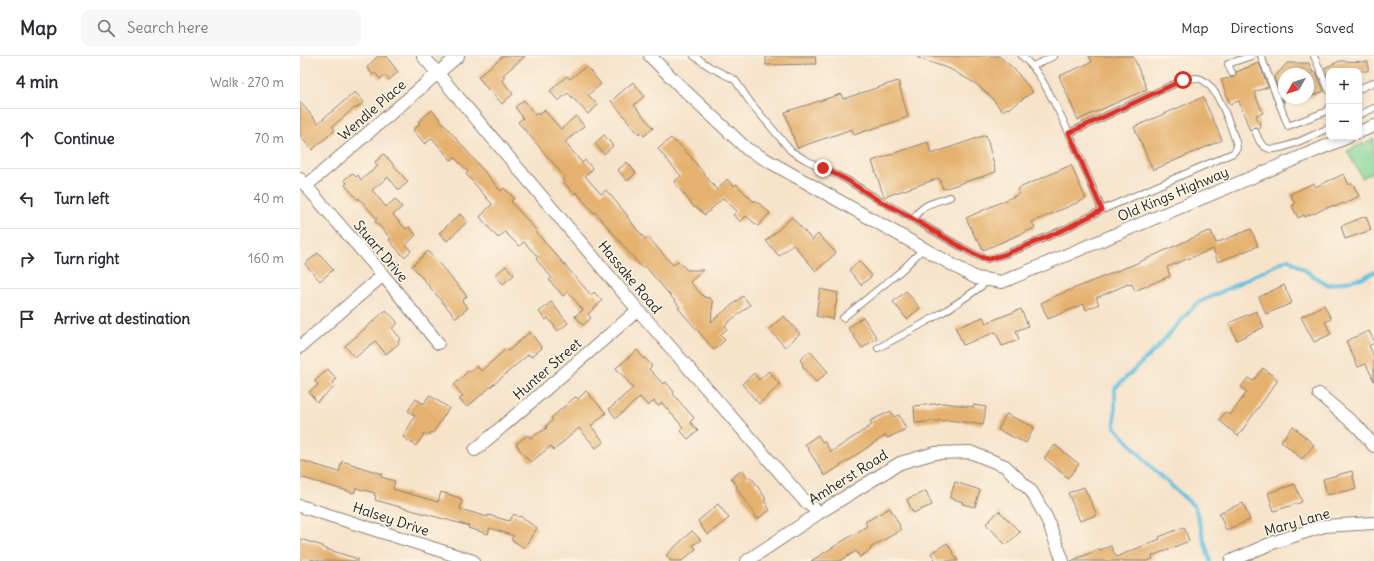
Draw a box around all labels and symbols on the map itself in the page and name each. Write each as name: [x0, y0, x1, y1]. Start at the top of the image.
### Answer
north arrow: [1278, 68, 1314, 104]
route start: [1174, 71, 1192, 89]
street label: Wendle Place: [334, 76, 410, 144]
route end: [814, 159, 832, 177]
street label: Old Kings Highway: [1115, 163, 1231, 225]
street label: Stuart Drive: [350, 216, 412, 286]
street label: Hassake Road: [594, 237, 666, 317]
street label: Hunter Street: [509, 334, 585, 404]
street label: Amherst Road: [805, 446, 891, 508]
street label: Halsey Drive: [350, 498, 432, 540]
street label: Mary Lane: [1262, 504, 1332, 540]

